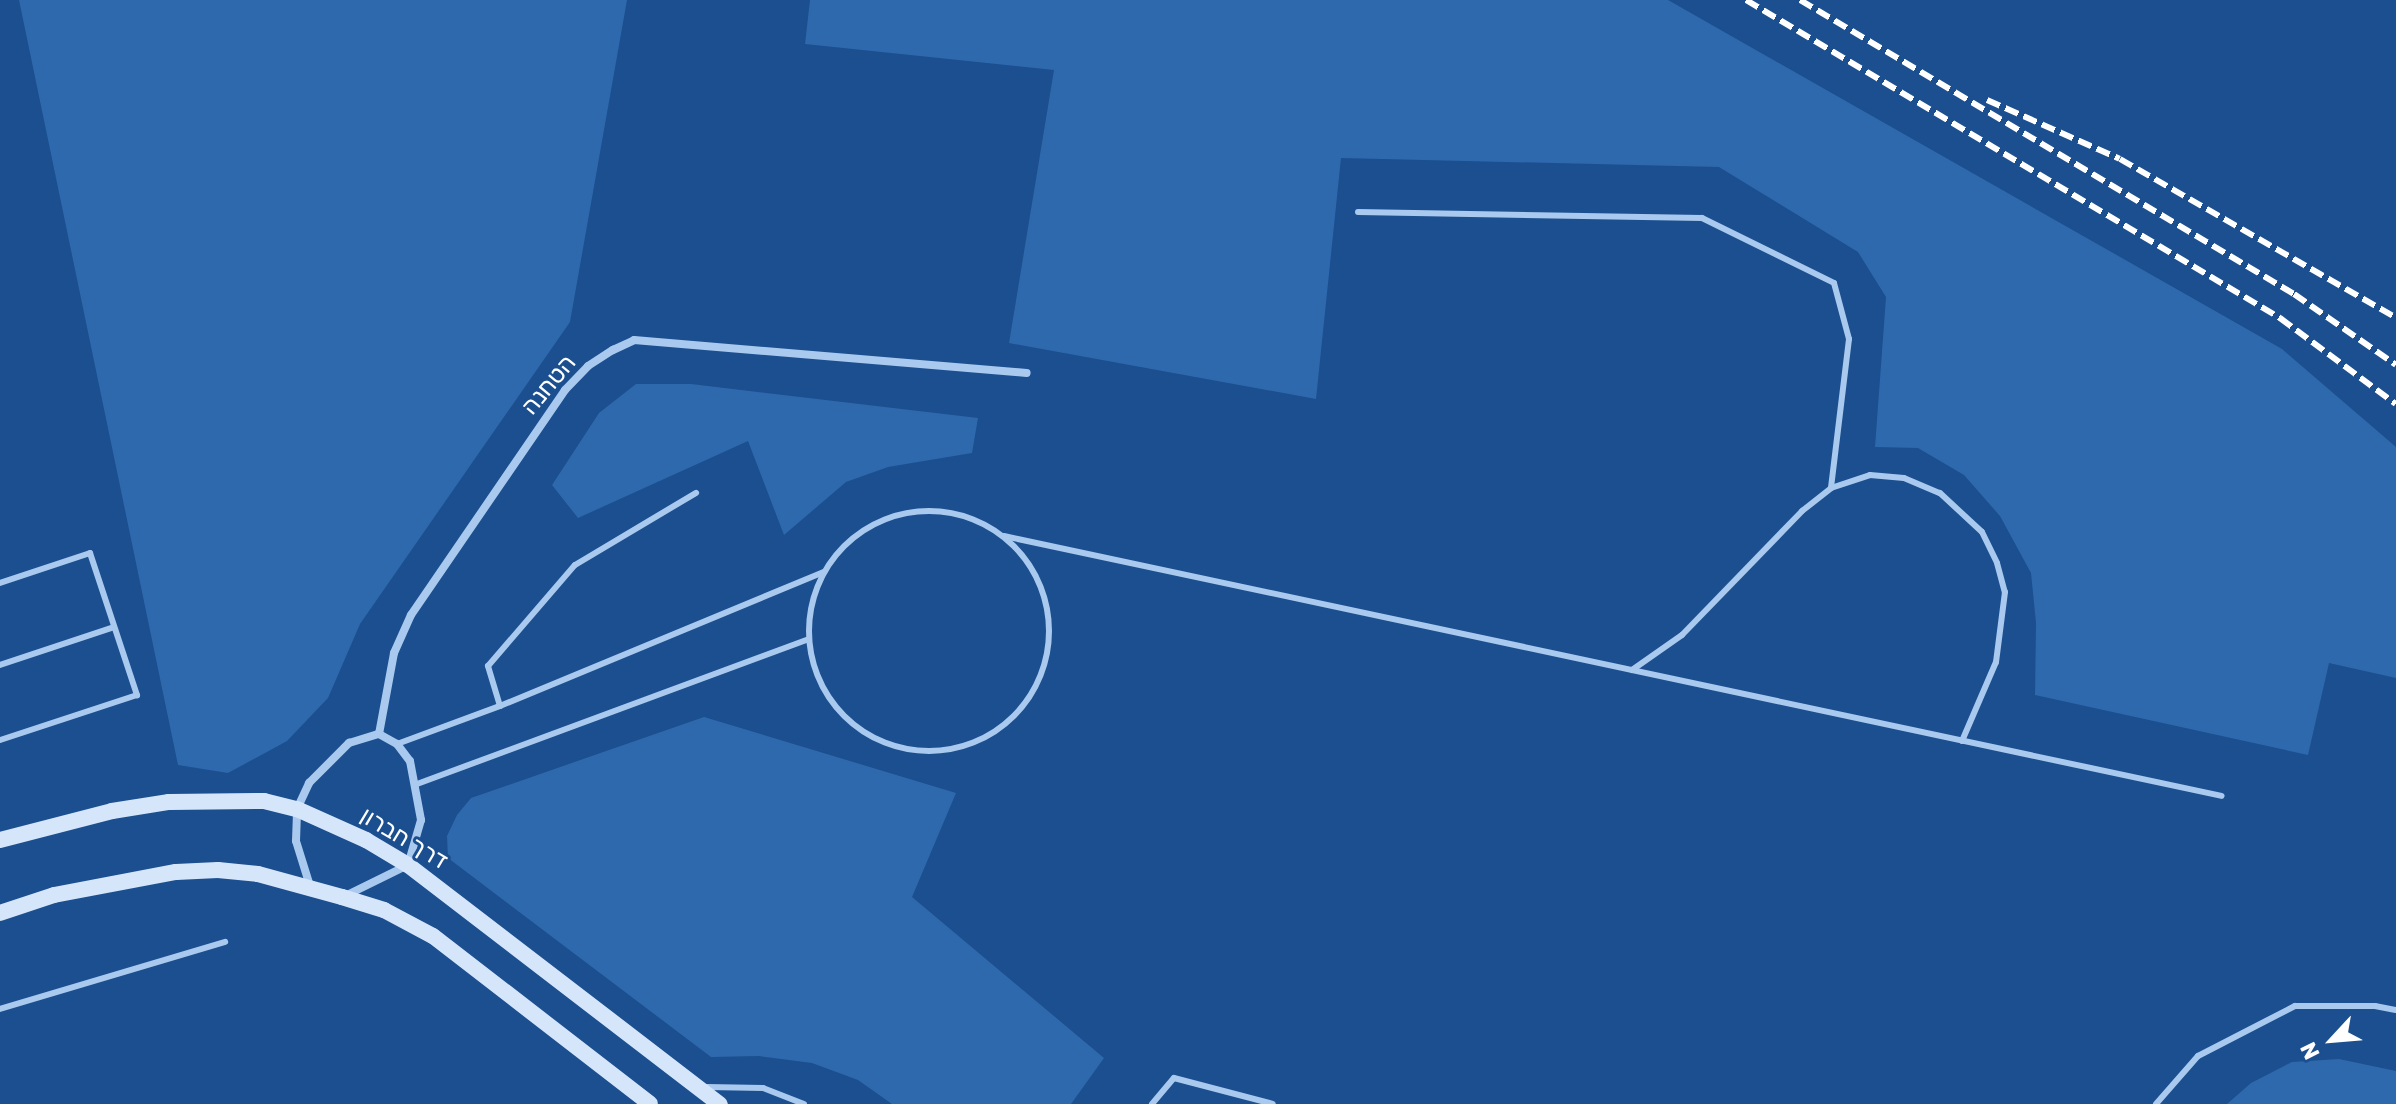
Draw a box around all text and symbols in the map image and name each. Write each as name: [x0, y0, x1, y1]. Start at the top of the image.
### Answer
street label: הטחנה: [516, 349, 582, 421]
street label: דרך חברון: [355, 801, 453, 877]
north arrow: [2292, 1000, 2372, 1080]
text: N: [2294, 1038, 2326, 1064]

